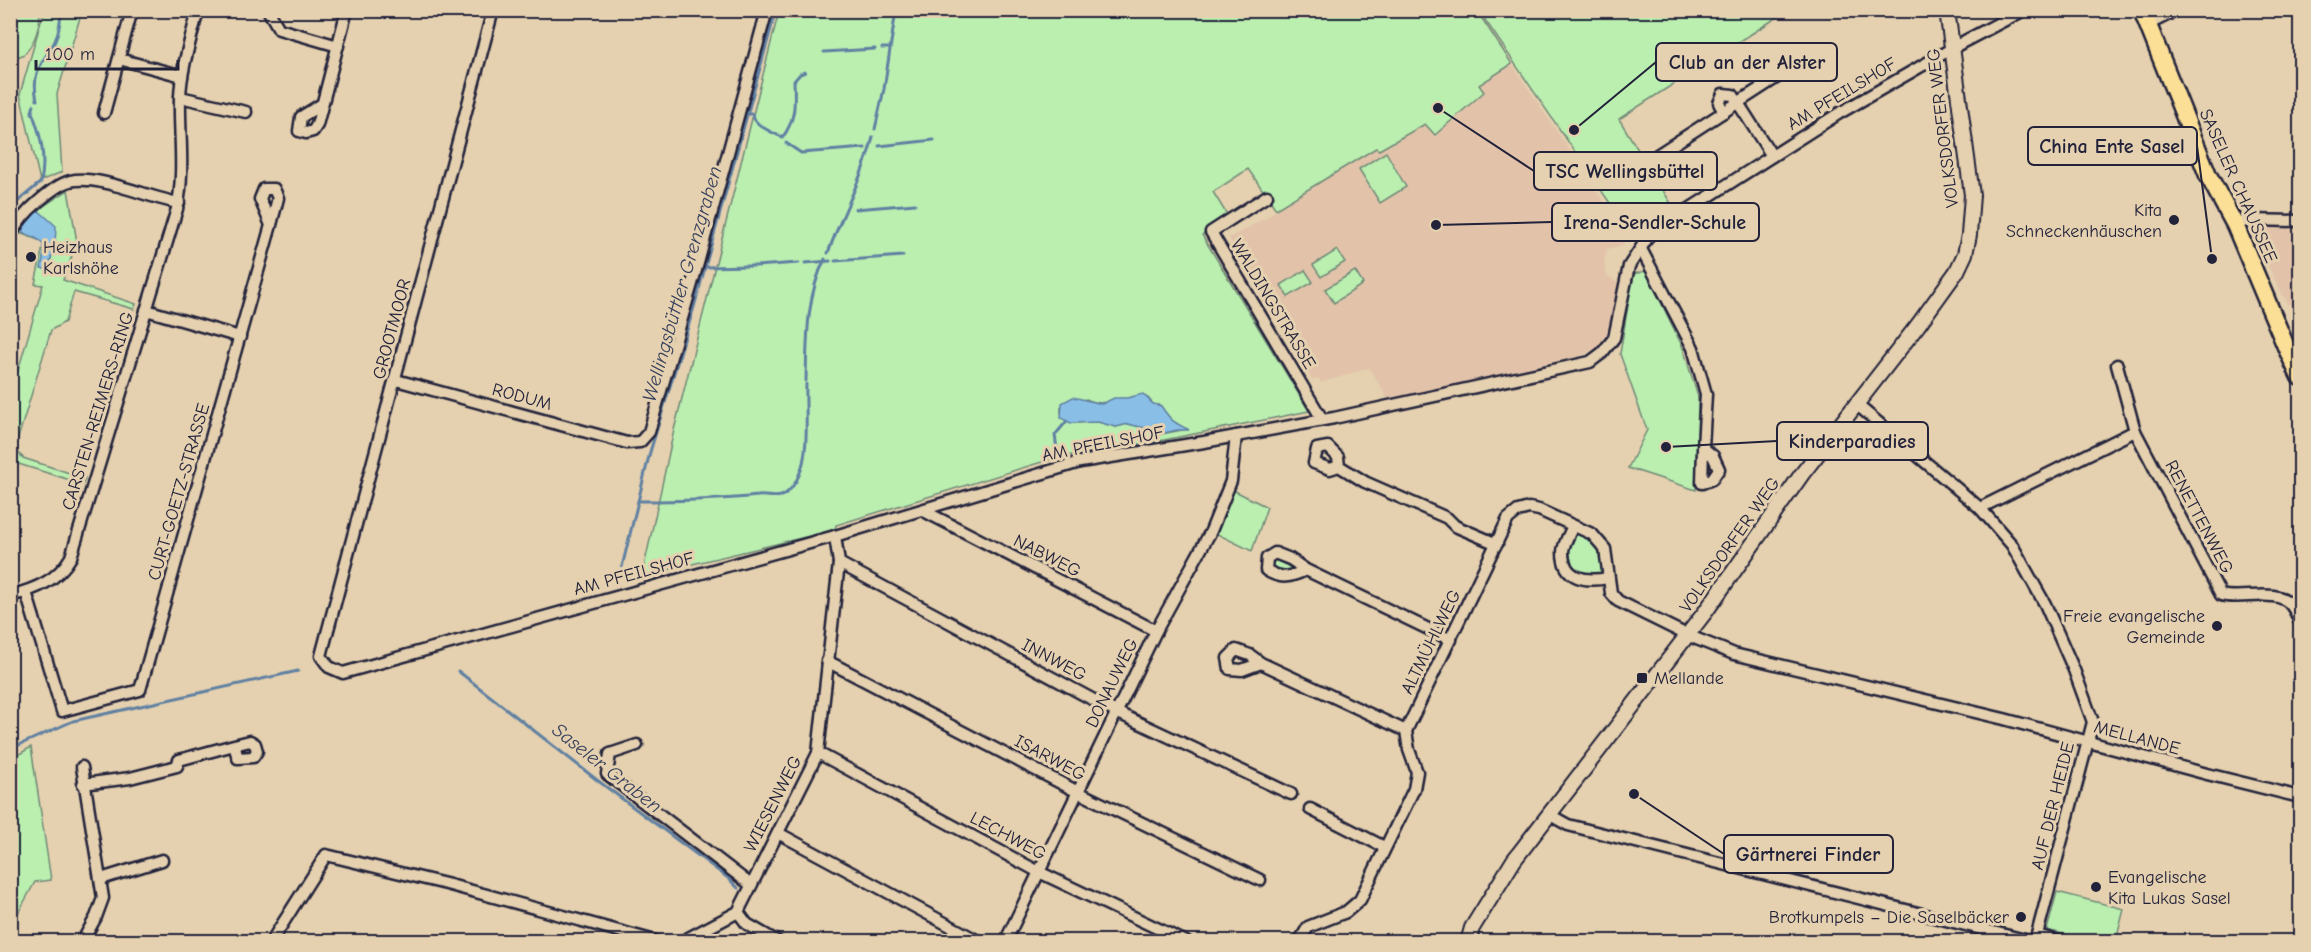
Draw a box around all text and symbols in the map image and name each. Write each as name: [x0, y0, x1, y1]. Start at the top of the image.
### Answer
scale bar: [36, 33, 178, 71]
callout: Club an der Alster: [1656, 43, 1837, 81]
text: 100 m: [45, 44, 95, 65]
street label: VOLKSDORFER WEG: [1923, 47, 1963, 209]
text: Club an der Alster: [1669, 51, 1825, 74]
street label: AM PFEILSHOF: [1784, 53, 1901, 135]
street label: SASELER CHAUSSEE: [2195, 106, 2281, 266]
callout: China Ente Sasel: [2028, 127, 2197, 165]
text: China Ente Sasel: [2039, 135, 2185, 158]
callout: TSC Wellingsbüttel: [1534, 152, 1717, 190]
text: TSC Wellingsbüttel: [1546, 160, 1704, 183]
water label: Wellingsbüttler Grenzgraben: [637, 164, 727, 404]
place label: Kita Schneckenhäuschen: [2006, 200, 2162, 242]
callout: Irena-Sendler-Schule: [1552, 203, 1759, 241]
text: Irena-Sendler-Schule: [1564, 211, 1746, 234]
marker: Kita Schneckenhäuschen: [2167, 213, 2181, 227]
street label: WALDINGSTRASSE: [1226, 235, 1320, 373]
place label: Heizhaus Karlshöhe: [43, 237, 119, 279]
marker: Heizhaus Karlshöhe: [24, 250, 38, 264]
street label: GROOTMOOR: [369, 276, 416, 382]
street label: CARSTEN-REIMERS-RING: [58, 309, 138, 513]
street label: RODUM: [490, 379, 554, 415]
street label: CURT-GOETZ-STRASSE: [144, 401, 214, 583]
street label: AM PFEILSHOF: [1040, 422, 1166, 466]
callout: Kinderparadies: [1777, 422, 1928, 460]
text: Kinderparadies: [1788, 430, 1916, 453]
street label: RENETTENWEG: [2160, 457, 2238, 577]
street label: VOLKSDORFER WEG: [1675, 473, 1785, 617]
street label: NABWEG: [1010, 530, 1084, 582]
street label: AM PFEILSHOF: [571, 548, 697, 600]
street label: ALTMÜHLWEG: [1397, 586, 1465, 698]
place label: Freie evangelische Gemeinde: [2063, 606, 2205, 648]
marker: Freie evangelische Gemeinde: [2210, 619, 2224, 633]
street label: INNWEG: [1018, 634, 1090, 686]
street label: DONAUWEG: [1081, 635, 1143, 731]
place label: Mellande: [1654, 668, 1724, 689]
marker: Mellande: [1635, 671, 1649, 685]
street label: MELLANDE: [2092, 716, 2183, 760]
water label: Saseler Graben: [548, 718, 666, 818]
street label: ISARWEG: [1011, 731, 1089, 785]
street label: AUF DER HEIDE: [2027, 740, 2079, 872]
street label: WIESENWEG: [740, 752, 806, 856]
street label: LECHWEG: [966, 807, 1050, 865]
callout: Gärtnerei Finder: [1724, 835, 1893, 873]
text: Gärtnerei Finder: [1736, 843, 1880, 866]
place label: Evangelische Kita Lukas Sasel: [2108, 867, 2231, 909]
marker: Evangelische Kita Lukas Sasel: [2089, 880, 2103, 894]
place label: Brotkumpels – Die Saselbäcker: [1769, 907, 2010, 928]
marker: Brotkumpels – Die Saselbäcker: [2014, 910, 2028, 924]

